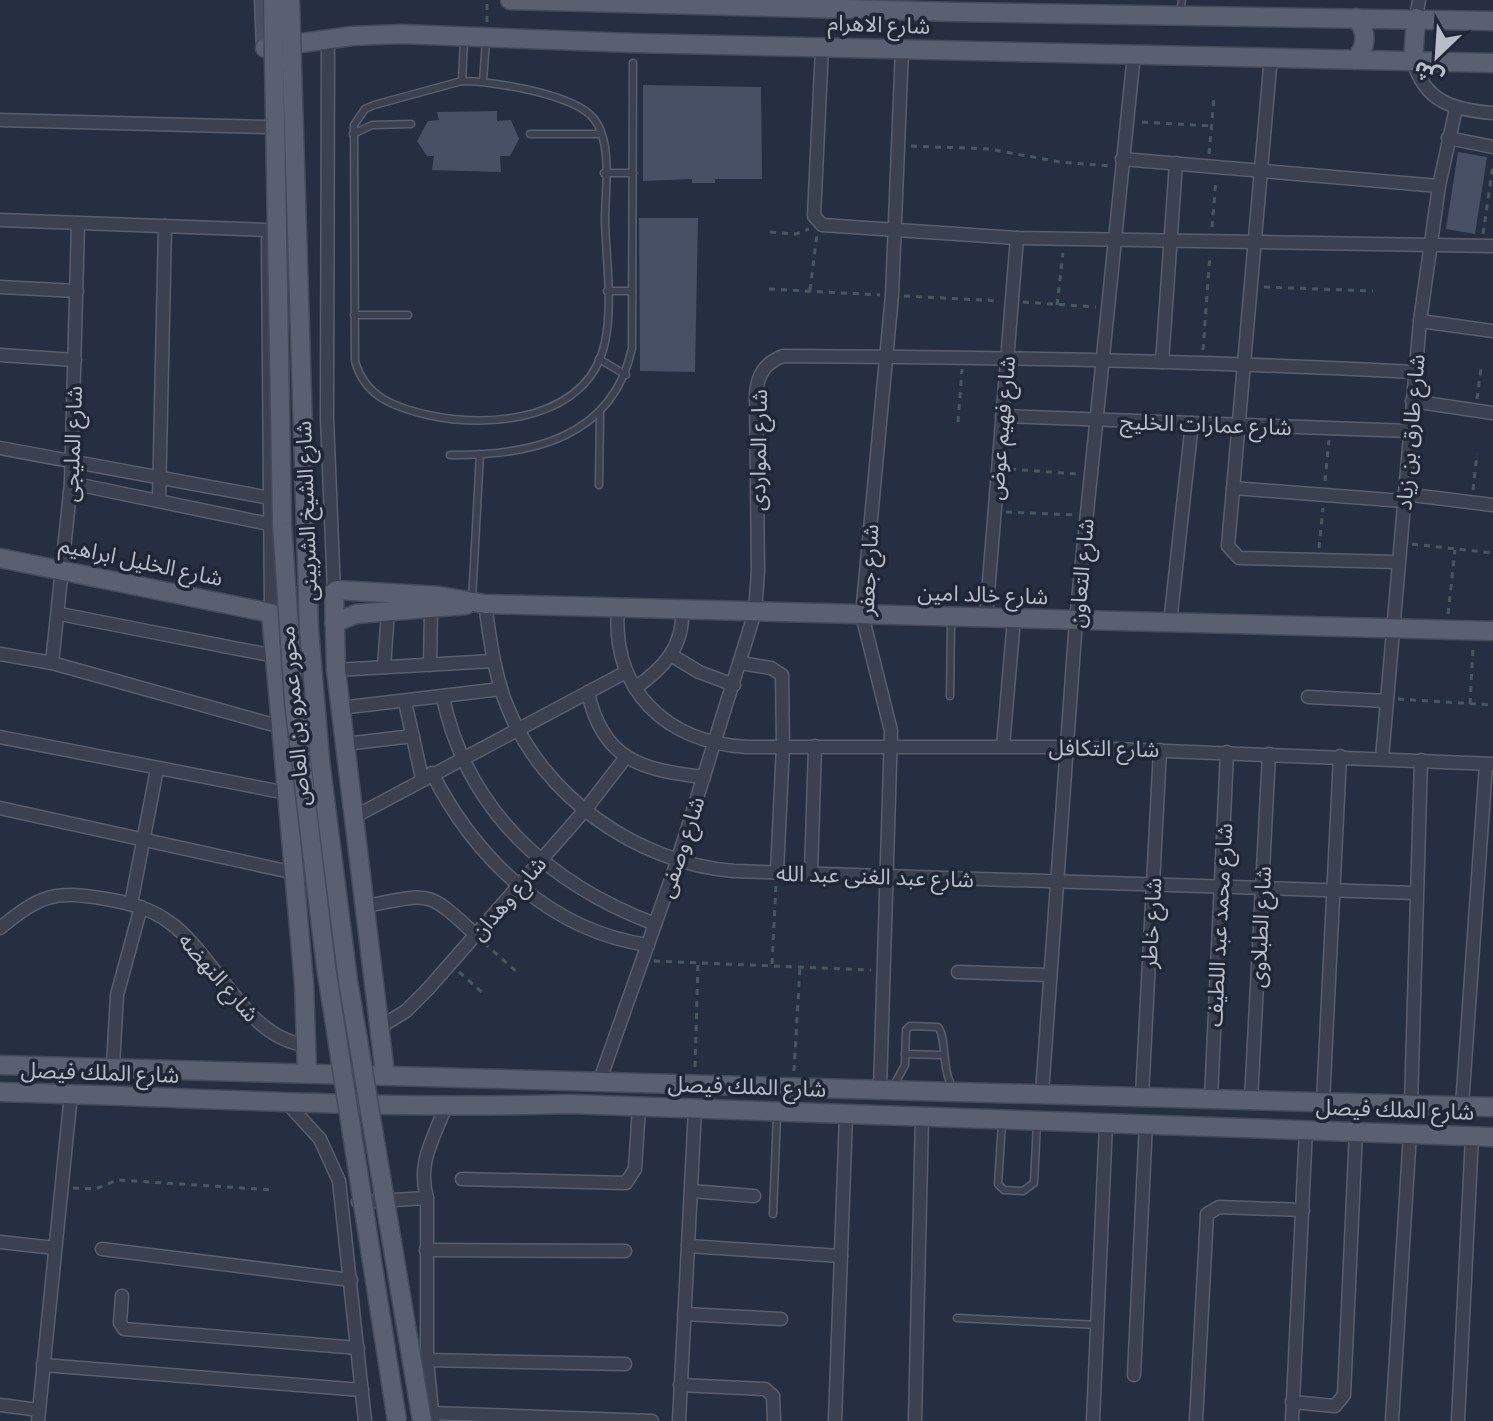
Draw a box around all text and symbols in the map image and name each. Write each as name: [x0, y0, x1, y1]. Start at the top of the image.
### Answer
street label: شارع الاهرام: [827, 9, 931, 43]
north arrow: [1397, 16, 1477, 96]
text: ش: [1409, 56, 1448, 92]
street label: شارع طارق بن زياد: [1390, 353, 1434, 511]
street label: شارع فهيم عوض: [982, 355, 1024, 502]
street label: شارع المليجى: [57, 385, 91, 503]
street label: شارع المواردى: [744, 389, 776, 511]
street label: شارع عمارات الخليج: [1120, 408, 1292, 444]
street label: شارع الشيخ الشربينى: [290, 420, 326, 602]
street label: شارع التعاون: [1063, 517, 1103, 629]
street label: شارع جعفر: [853, 523, 887, 618]
street label: شارع الخليل ابراهيم: [56, 531, 225, 595]
street label: شارع خالد امين: [917, 579, 1049, 613]
street label: محور عمرو بن العاص: [273, 625, 316, 807]
street label: شارع التكافل: [1048, 734, 1159, 766]
street label: شارع وصفى: [652, 793, 713, 902]
street label: شارع محمد عبد اللطيف: [1201, 823, 1241, 1028]
street label: شارع وهدان: [465, 851, 554, 948]
street label: شارع عبد الغنى عبد الله: [775, 860, 974, 896]
street label: شارع الطبلاوى: [1244, 866, 1280, 989]
street label: شارع خاطر: [1136, 877, 1170, 970]
street label: شارع النهضه: [170, 927, 265, 1029]
street label: شارع الملك فيصل: [20, 1056, 180, 1092]
street label: شارع الملك فيصل: [667, 1070, 827, 1106]
street label: شارع الملك فيصل: [1315, 1093, 1475, 1129]

